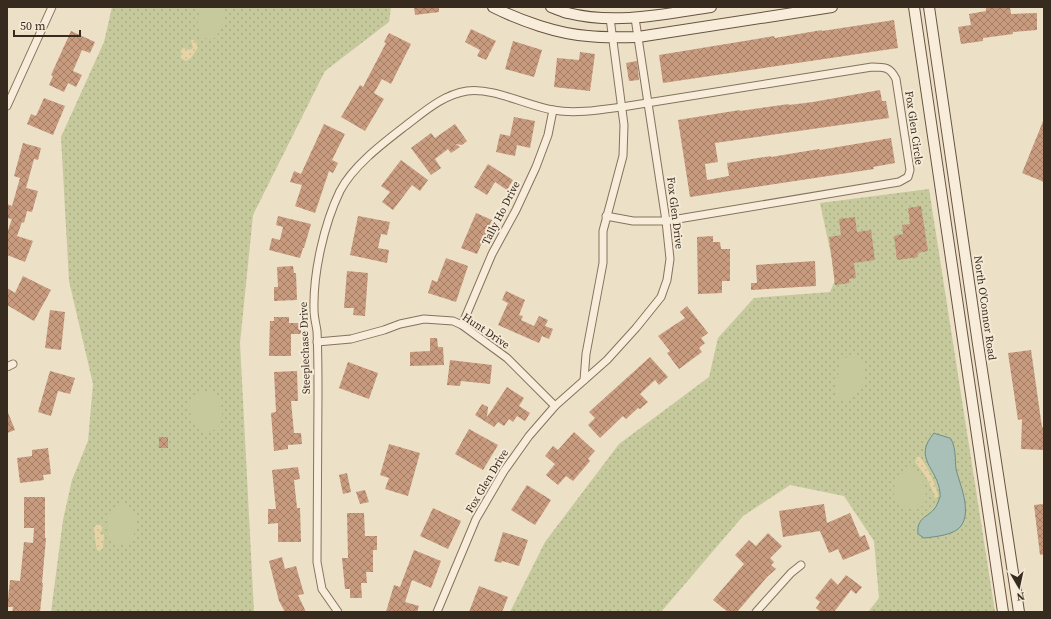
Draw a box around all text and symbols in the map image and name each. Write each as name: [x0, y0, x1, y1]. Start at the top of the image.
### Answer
scale bar: [14, 12, 80, 38]
text: 50 m: [20, 18, 46, 34]
street label: Fox Glen Circle: [901, 90, 927, 166]
street label: Fox Glen Drive: [663, 176, 687, 250]
street label: Tally Ho Drive: [478, 178, 524, 248]
street label: North O'Connor Road: [970, 255, 1000, 362]
street label: Steeplechase Drive: [296, 301, 314, 394]
street label: Hunt Drive: [459, 310, 513, 353]
street label: Fox Glen Drive: [462, 446, 512, 516]
north arrow: [999, 567, 1039, 607]
text: N: [1015, 588, 1026, 604]

